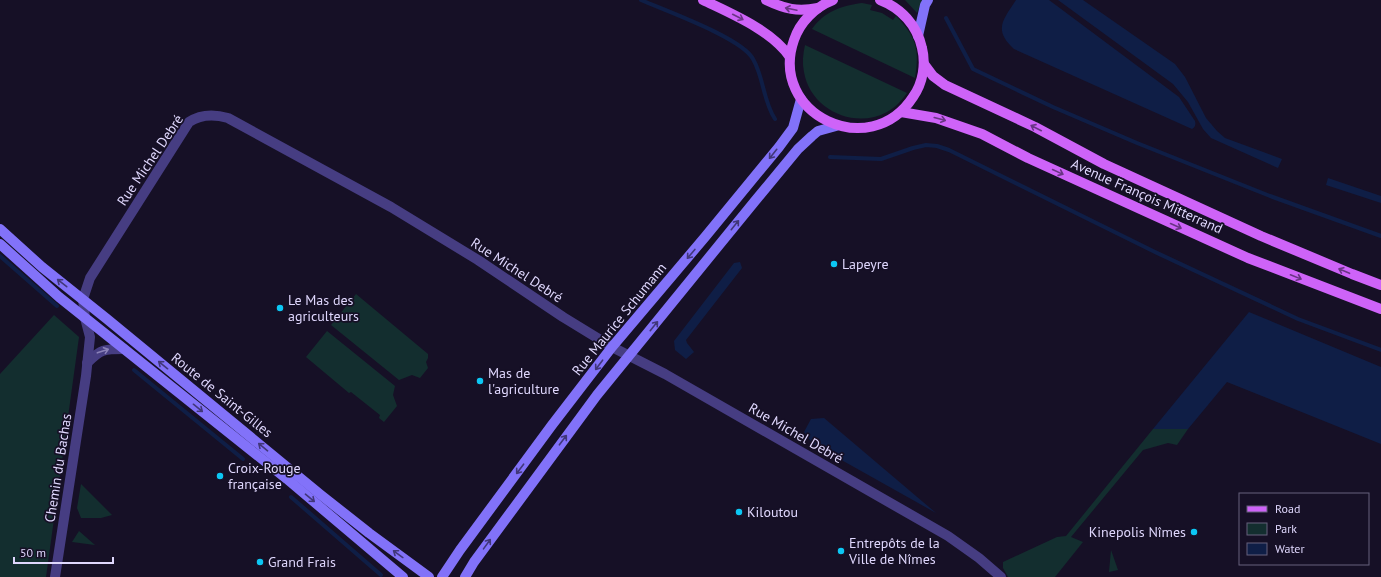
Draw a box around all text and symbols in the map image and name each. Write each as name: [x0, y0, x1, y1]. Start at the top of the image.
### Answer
one-way arrow: [785, 4, 798, 12]
one-way arrow: [732, 14, 744, 21]
street label: Rue Michel Debré: [113, 111, 187, 209]
one-way arrow: [933, 116, 946, 123]
one-way arrow: [1030, 124, 1042, 132]
one-way arrow: [769, 148, 778, 159]
street label: Avenue François Mitterrand: [1068, 154, 1226, 238]
one-way arrow: [1052, 169, 1064, 176]
one-way arrow: [731, 219, 739, 230]
one-way arrow: [1170, 222, 1182, 230]
street label: Rue Michel Debré: [468, 234, 566, 306]
one-way arrow: [686, 249, 695, 260]
place label: Lapeyre: [842, 255, 889, 273]
street label: Rue Maurice Schumann: [568, 259, 670, 379]
marker: Lapeyre: [829, 259, 839, 269]
one-way arrow: [1339, 267, 1351, 274]
one-way arrow: [1289, 273, 1301, 281]
one-way arrow: [56, 278, 67, 287]
place label: Le Mas des agriculteurs: [288, 291, 359, 325]
marker: Le Mas des agriculteurs: [275, 303, 285, 313]
one-way arrow: [649, 321, 658, 331]
one-way arrow: [97, 347, 110, 354]
street label: Route de Saint-Gilles: [168, 349, 276, 441]
one-way arrow: [594, 359, 603, 370]
one-way arrow: [157, 360, 168, 369]
place label: Mas de l'agriculture: [488, 364, 559, 398]
marker: Mas de l'agriculture: [475, 376, 485, 386]
street label: Rue Michel Debré: [746, 399, 846, 467]
one-way arrow: [193, 404, 203, 413]
street label: Chemin du Bachas: [41, 412, 76, 524]
one-way arrow: [559, 434, 568, 445]
one-way arrow: [258, 443, 269, 452]
place label: Croix-Rouge française: [228, 459, 301, 493]
one-way arrow: [516, 463, 524, 474]
marker: Croix-Rouge française: [215, 471, 225, 481]
legend: [1239, 493, 1369, 565]
one-way arrow: [305, 494, 316, 503]
text: Road: [1275, 501, 1300, 516]
place label: Kiloutou: [747, 503, 798, 521]
marker: Kiloutou: [734, 507, 744, 517]
text: Park: [1275, 521, 1297, 536]
place label: Kinepolis Nîmes: [1089, 523, 1186, 541]
marker: Kinepolis Nîmes: [1189, 527, 1199, 537]
place label: Entrepôts de la Ville de Nîmes: [848, 534, 940, 568]
scale bar: [14, 539, 113, 565]
one-way arrow: [482, 539, 491, 550]
text: Water: [1275, 541, 1305, 556]
text: 50 m: [20, 545, 46, 560]
marker: Entrepôts de la Ville de Nîmes: [836, 546, 846, 556]
one-way arrow: [393, 550, 404, 558]
place label: Grand Frais: [268, 553, 336, 571]
marker: Grand Frais: [255, 557, 265, 567]

